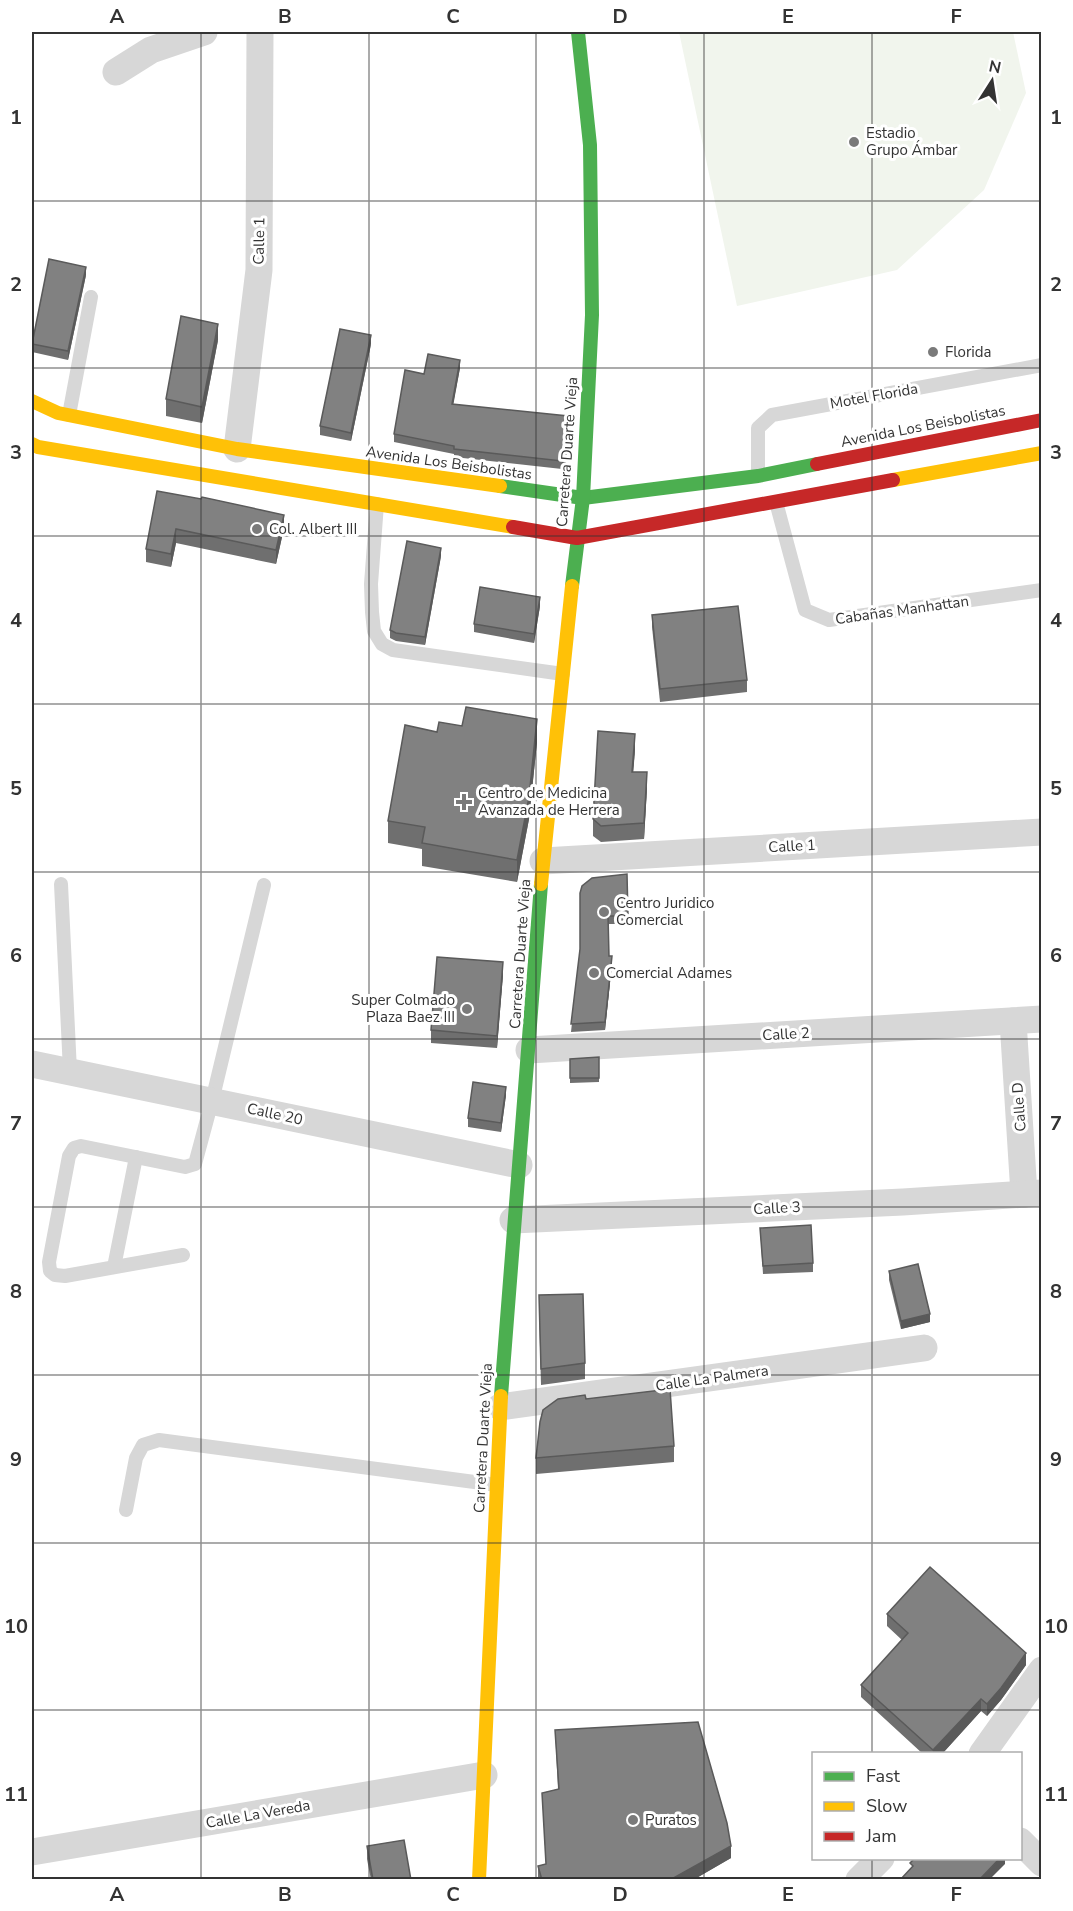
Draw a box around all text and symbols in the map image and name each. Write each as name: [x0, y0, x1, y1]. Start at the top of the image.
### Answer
text: A: [110, 3, 125, 30]
text: B: [278, 3, 292, 30]
text: C: [446, 3, 460, 30]
text: D: [612, 3, 628, 30]
text: E: [782, 3, 794, 30]
text: F: [950, 3, 962, 30]
north arrow: [962, 51, 1022, 111]
text: N: [987, 55, 1003, 79]
text: 1: [10, 104, 22, 131]
text: 1: [1050, 104, 1062, 131]
place label: Estadio Grupo Ámbar: [866, 123, 958, 160]
marker: Estadio Grupo Ámbar: [847, 135, 861, 149]
street label: Calle 1: [249, 217, 269, 265]
text: 2: [10, 271, 22, 298]
text: 2: [1050, 271, 1062, 298]
place label: Florida: [945, 342, 991, 362]
marker: Florida: [926, 345, 940, 359]
street label: Carretera Duarte Vieja: [552, 376, 582, 528]
street label: Motel Florida: [828, 378, 920, 414]
street label: Avenida Los Beisbolistas: [839, 400, 1007, 452]
text: 3: [10, 439, 22, 466]
text: 3: [1050, 439, 1062, 466]
street label: Avenida Los Beisbolistas: [365, 441, 533, 485]
place label: Col. Albert III: [269, 519, 357, 539]
marker: Col. Albert III: [250, 522, 264, 536]
street label: Cabañas Manhattan: [834, 591, 970, 629]
text: 4: [10, 607, 22, 634]
text: 4: [1050, 607, 1062, 634]
text: 5: [10, 775, 22, 802]
text: 5: [1050, 775, 1062, 802]
place label: Centro de Medicina Avanzada de Herrera: [478, 783, 620, 820]
marker: Centro de Medicina Avanzada de Herrera: [455, 793, 473, 811]
street label: Calle 1: [768, 835, 816, 857]
street label: Carretera Duarte Vieja: [505, 878, 535, 1030]
place label: Centro Juridico Comercial: [616, 893, 714, 930]
marker: Centro Juridico Comercial: [597, 905, 611, 919]
text: 6: [10, 942, 22, 969]
text: 6: [1050, 942, 1062, 969]
place label: Comercial Adames: [606, 963, 732, 983]
marker: Comercial Adames: [587, 966, 601, 980]
place label: Super Colmado Plaza Baez III: [351, 990, 455, 1027]
marker: Super Colmado Plaza Baez III: [460, 1002, 474, 1016]
street label: Calle 2: [762, 1023, 810, 1045]
street label: Calle D: [1007, 1082, 1031, 1132]
street label: Calle 20: [245, 1098, 305, 1130]
text: 7: [10, 1110, 22, 1137]
text: 7: [1050, 1110, 1062, 1137]
street label: Calle 3: [753, 1197, 801, 1219]
text: 8: [10, 1278, 22, 1305]
text: 8: [1050, 1278, 1062, 1305]
street label: Calle La Palmera: [654, 1360, 770, 1396]
street label: Carretera Duarte Vieja: [469, 1362, 497, 1514]
text: 9: [10, 1446, 22, 1473]
text: 9: [1050, 1446, 1062, 1473]
text: 10: [4, 1613, 28, 1640]
text: 10: [1044, 1613, 1068, 1640]
legend: [812, 1752, 1022, 1860]
text: Fast: [866, 1764, 901, 1788]
text: 11: [4, 1781, 28, 1808]
text: 11: [1044, 1781, 1068, 1808]
text: Slow: [866, 1794, 907, 1818]
street label: Calle La Vereda: [204, 1795, 312, 1833]
place label: Puratos: [645, 1810, 697, 1830]
marker: Puratos: [626, 1813, 640, 1827]
text: Jam: [865, 1824, 897, 1848]
text: A: [110, 1881, 125, 1908]
text: B: [278, 1881, 292, 1908]
text: C: [446, 1881, 460, 1908]
text: D: [612, 1881, 628, 1908]
text: E: [782, 1881, 794, 1908]
text: F: [950, 1881, 962, 1908]

